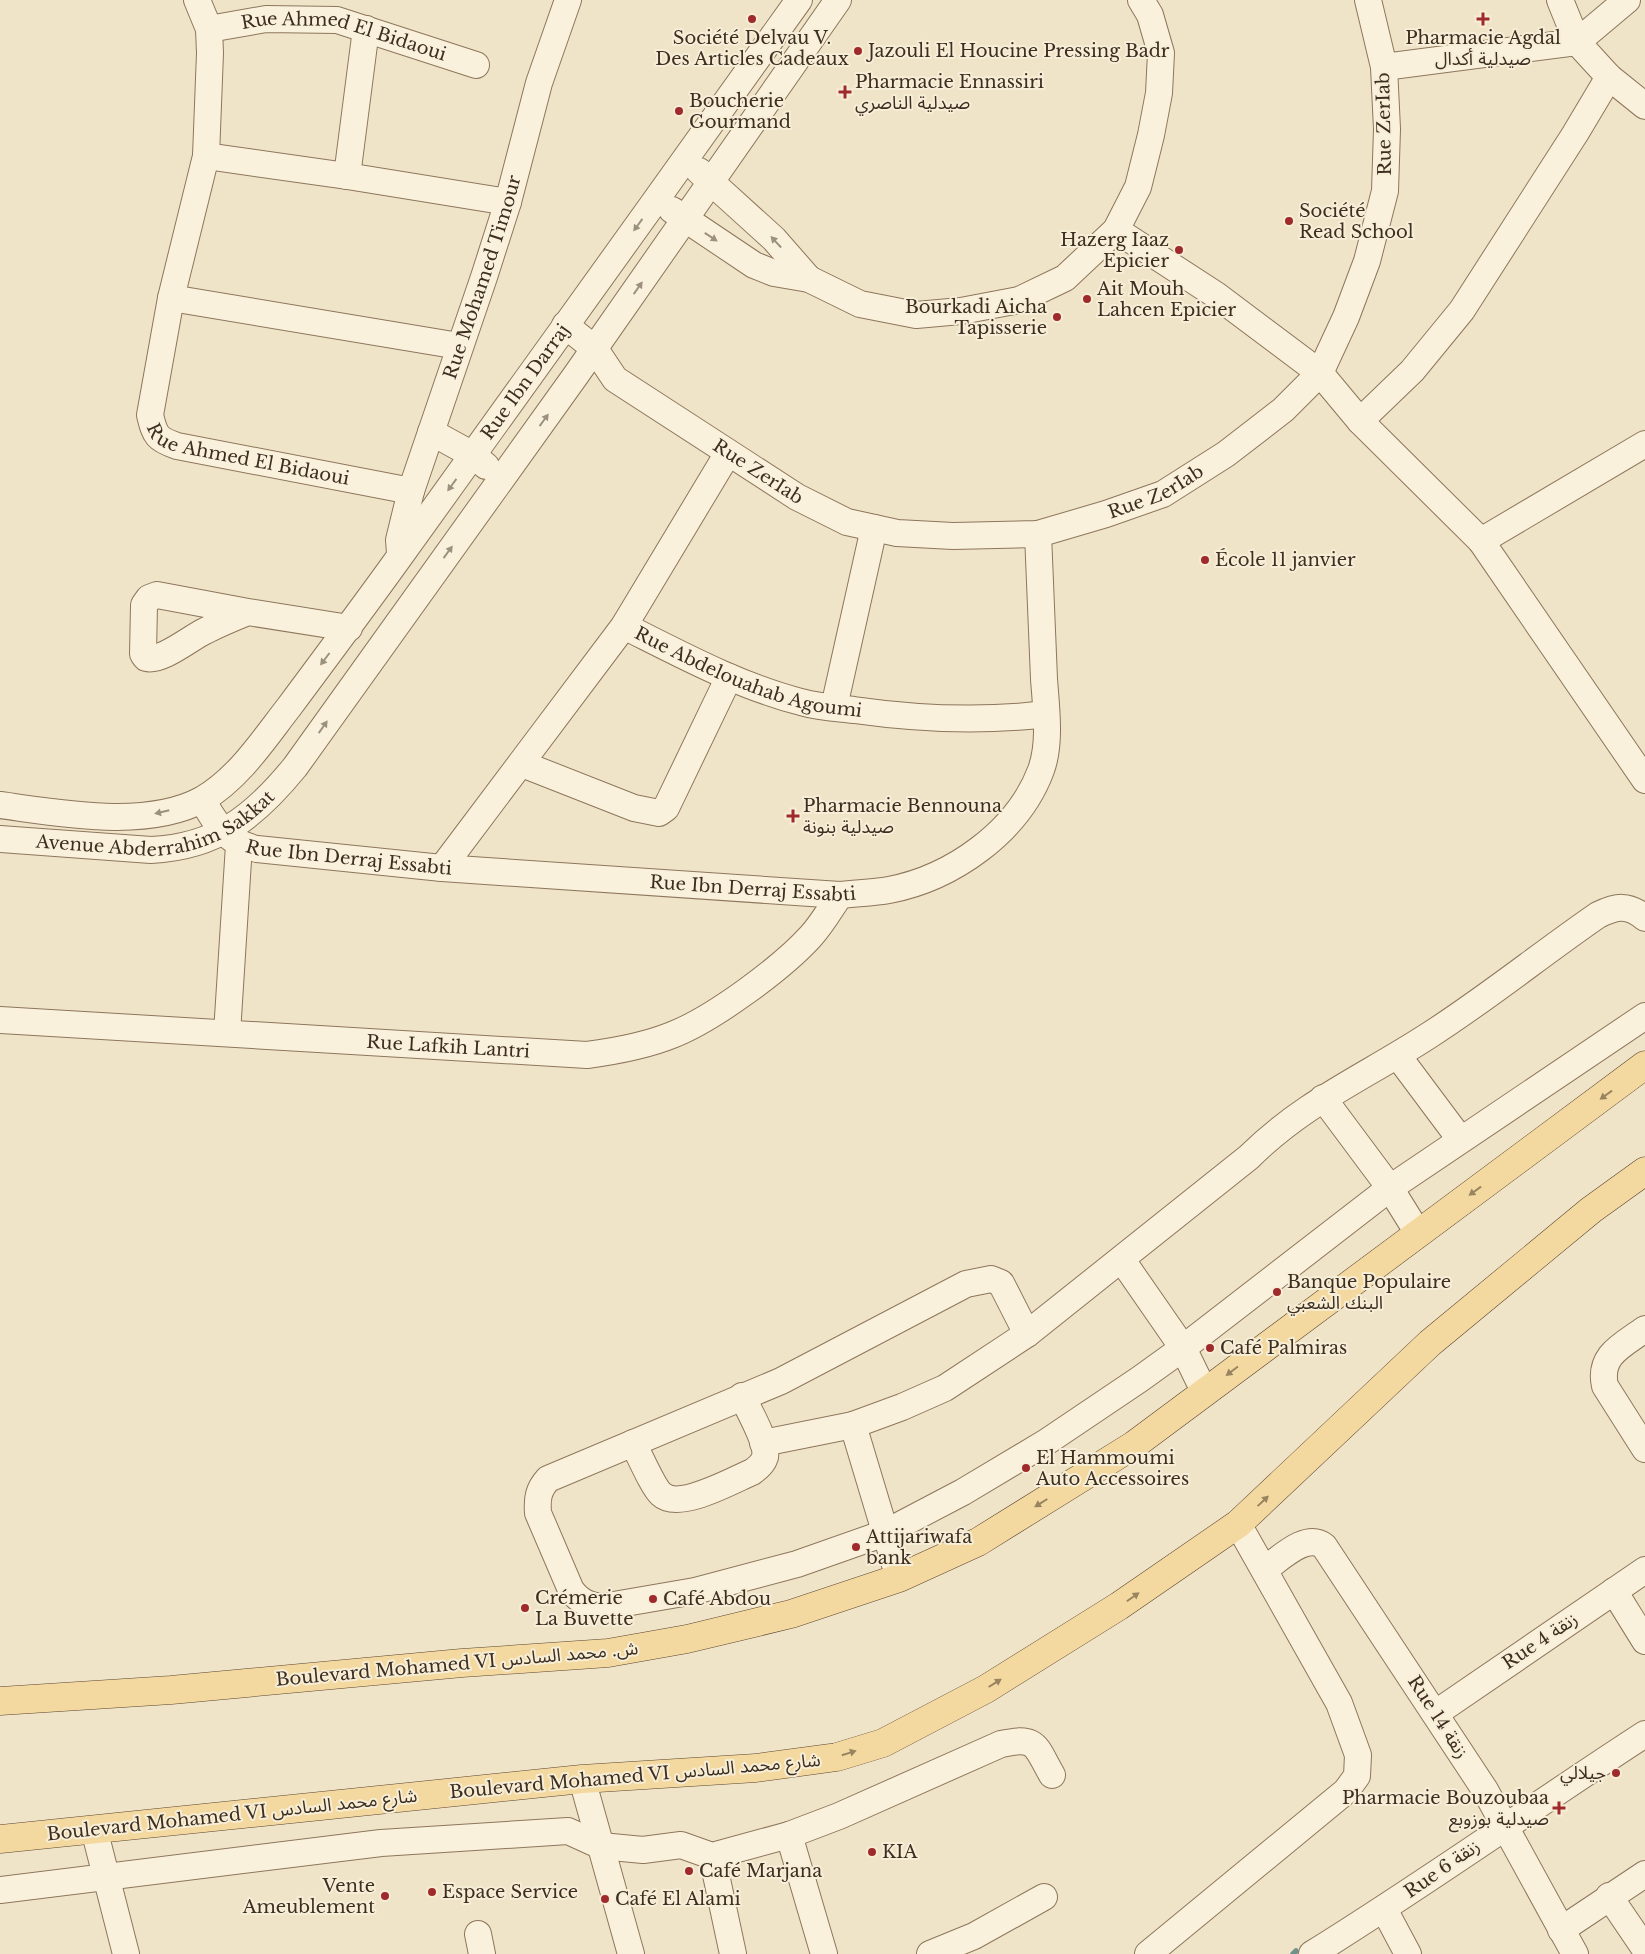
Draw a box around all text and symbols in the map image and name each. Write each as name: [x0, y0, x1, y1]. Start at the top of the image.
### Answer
street label: Rue Ahmed El Bidaoui: [239, 8, 449, 66]
marker: Société Delvau V. Des Articles Cadeaux: [746, 13, 758, 25]
marker: Pharmacie Agdal صيدلية أكدال: [1477, 13, 1489, 25]
place label: Société Delvau V. Des Articles Cadeaux: [655, 27, 849, 70]
place label: Pharmacie Agdal صيدلية أكدال: [1405, 27, 1561, 70]
place label: Jazouli El Houcine Pressing Badr: [866, 40, 1170, 62]
marker: Jazouli El Houcine Pressing Badr: [852, 45, 864, 57]
place label: Pharmacie Ennassiri صيدلية الناصري: [855, 71, 1044, 116]
street label: Rue ZerIab: [1372, 72, 1396, 176]
marker: Pharmacie Ennassiri صيدلية الناصري: [839, 86, 851, 98]
place label: Boucherie Gourmand: [689, 90, 791, 133]
marker: Boucherie Gourmand: [673, 105, 685, 117]
street label: Rue Mohamed Timour: [439, 172, 526, 382]
place label: Société Read School: [1299, 200, 1414, 243]
marker: Société Read School: [1283, 215, 1295, 227]
one-way arrow: [633, 218, 643, 232]
place label: Hazerg Iaaz Epicier: [1060, 229, 1169, 272]
one-way arrow: [705, 232, 718, 242]
one-way arrow: [770, 237, 782, 249]
marker: Hazerg Iaaz Epicier: [1173, 244, 1185, 256]
place label: Ait Mouh Lahcen Epicier: [1096, 278, 1236, 321]
one-way arrow: [633, 281, 643, 295]
marker: Ait Mouh Lahcen Epicier: [1081, 293, 1093, 305]
place label: Bourkadi Aicha Tapisserie: [905, 296, 1047, 339]
marker: Bourkadi Aicha Tapisserie: [1051, 311, 1063, 323]
street label: Rue Ibn Darraj: [476, 320, 574, 444]
one-way arrow: [539, 413, 549, 427]
street label: Rue Ahmed El Bidaoui: [142, 420, 351, 490]
street label: Rue ZerIab: [709, 434, 807, 509]
street label: Rue ZerIab: [1105, 460, 1208, 523]
one-way arrow: [446, 478, 457, 491]
one-way arrow: [443, 546, 454, 559]
place label: École 11 janvier: [1215, 548, 1356, 571]
marker: École 11 janvier: [1199, 554, 1211, 566]
street label: Rue Abdelouahab Agoumi: [631, 622, 863, 722]
one-way arrow: [320, 652, 331, 665]
one-way arrow: [318, 720, 328, 734]
street label: Avenue Abderrahim Sakkat: [34, 786, 279, 861]
place label: Pharmacie Bennouna صيدلية بنونة: [803, 795, 1002, 838]
one-way arrow: [153, 809, 169, 817]
marker: Pharmacie Bennouna صيدلية بنونة: [787, 810, 799, 822]
street label: Rue Ibn Derraj Essabti: [243, 835, 453, 880]
street label: Rue Ibn Derraj Essabti: [649, 871, 857, 906]
street label: Rue Lafkih Lantri: [366, 1031, 531, 1063]
one-way arrow: [1600, 1089, 1613, 1100]
one-way arrow: [1468, 1186, 1482, 1196]
place label: Banque Populaire البنك الشعبي: [1287, 1271, 1451, 1316]
marker: Banque Populaire البنك الشعبي: [1271, 1286, 1283, 1298]
place label: Café Palmiras: [1220, 1337, 1347, 1359]
marker: Café Palmiras: [1204, 1342, 1216, 1354]
one-way arrow: [1225, 1366, 1239, 1376]
place label: El Hammoumi Auto Accessoires: [1035, 1447, 1189, 1490]
marker: El Hammoumi Auto Accessoires: [1020, 1462, 1032, 1474]
one-way arrow: [1257, 1495, 1270, 1506]
one-way arrow: [1034, 1498, 1047, 1508]
place label: Attijariwafa bank: [865, 1526, 972, 1569]
marker: Attijariwafa bank: [850, 1541, 862, 1553]
place label: Crémerie La Buvette: [535, 1587, 634, 1630]
place label: Café Abdou: [663, 1588, 771, 1610]
one-way arrow: [1126, 1592, 1140, 1602]
marker: Café Abdou: [647, 1593, 659, 1605]
marker: Crémerie La Buvette: [519, 1602, 531, 1614]
street label: Rue 4 زنقة: [1498, 1608, 1582, 1674]
street label: Boulevard Mohamed VI ش. محمد السادس: [275, 1637, 639, 1691]
street label: Rue 14 زنقة: [1403, 1672, 1473, 1762]
one-way arrow: [988, 1679, 1002, 1688]
street label: Boulevard Mohamed VI شارع محمد السادس: [449, 1749, 822, 1806]
one-way arrow: [842, 1749, 857, 1757]
place label: جيلالي: [1560, 1762, 1606, 1786]
marker: جيلالي: [1610, 1767, 1622, 1779]
street label: Boulevard Mohamed VI شارع محمد السادس: [46, 1785, 419, 1848]
place label: Pharmacie Bouzoubaa صيدلية بوزوبع: [1342, 1787, 1549, 1833]
marker: Pharmacie Bouzoubaa صيدلية بوزوبع: [1553, 1802, 1565, 1814]
street label: Rue 6 زنقة: [1400, 1835, 1484, 1903]
place label: KIA: [882, 1841, 918, 1863]
marker: KIA: [866, 1846, 878, 1858]
place label: Café Marjana: [699, 1860, 822, 1882]
marker: Café Marjana: [683, 1865, 695, 1877]
place label: Vente Ameublement: [242, 1875, 375, 1918]
place label: Espace Service: [442, 1881, 578, 1903]
marker: Espace Service: [426, 1886, 438, 1898]
place label: Café El Alami: [615, 1888, 741, 1910]
marker: Vente Ameublement: [379, 1890, 391, 1902]
marker: Café El Alami: [599, 1893, 611, 1905]

